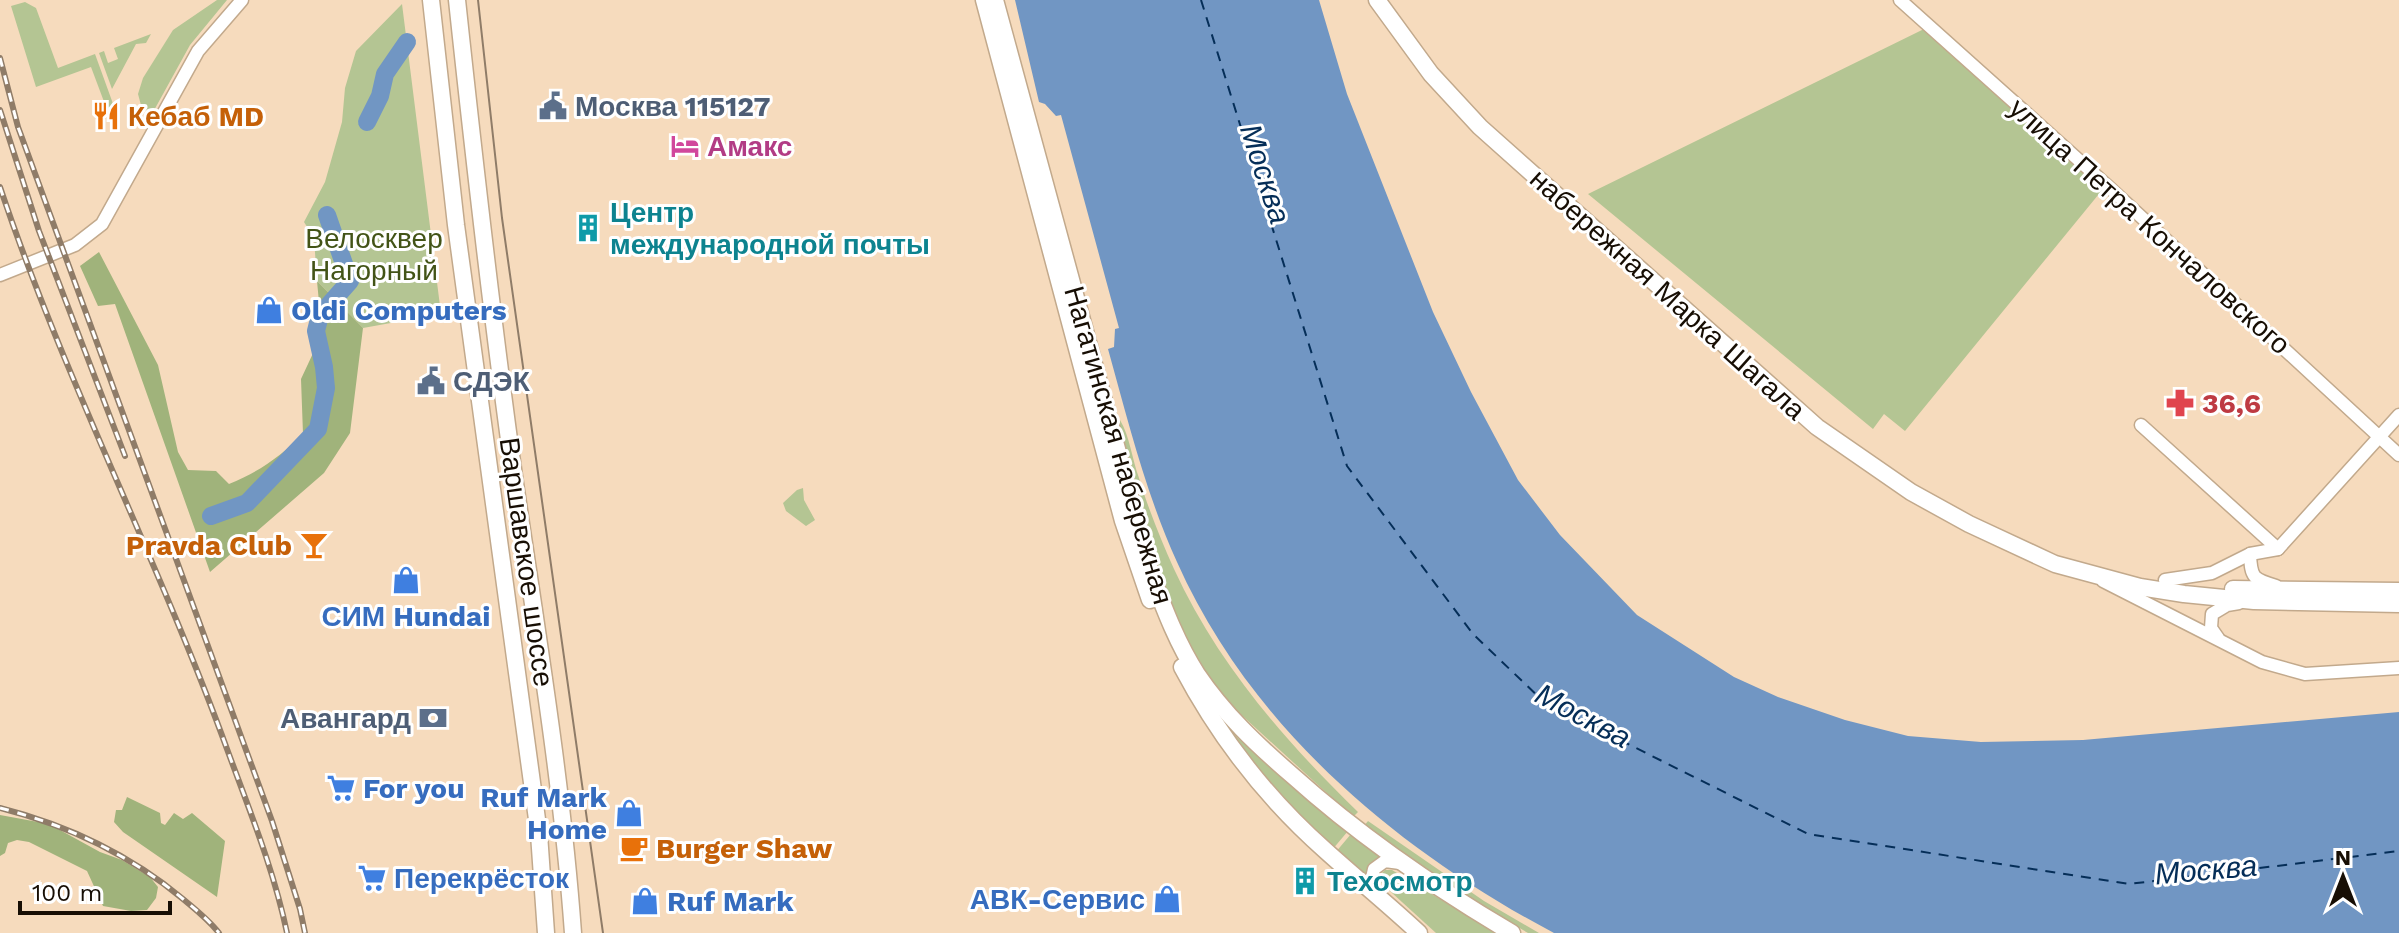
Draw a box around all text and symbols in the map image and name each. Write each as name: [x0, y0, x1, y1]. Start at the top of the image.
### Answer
place label: Москва 115127: [575, 90, 771, 123]
public building icon: Москва 115127: [538, 91, 568, 121]
street label: улица Петра Кончаловского: [2002, 92, 2297, 361]
place label: Кебаб MD: [128, 100, 264, 133]
restaurant icon: Кебаб MD: [91, 101, 121, 131]
water label: Москва: [1233, 120, 1298, 228]
place label: Амакс: [707, 130, 792, 163]
hotel icon: Амакс: [670, 131, 700, 161]
street label: набережная Марка Шагала: [1523, 162, 1812, 427]
place label: Центр международной почты: [610, 196, 930, 261]
building icon: Центр международной почты: [573, 213, 603, 243]
park label: Велосквер Нагорный: [305, 222, 443, 287]
street label: Нагатинская набережная: [1057, 282, 1180, 608]
place label: Oldi Computers: [291, 294, 507, 327]
shop icon: Oldi Computers: [254, 295, 284, 325]
place label: СДЭК: [453, 365, 531, 398]
public building icon: СДЭК: [416, 366, 446, 396]
place label: 36,6: [2202, 387, 2261, 420]
pharmacy icon: 36,6: [2165, 388, 2195, 418]
street label: Варшавское шоссе: [493, 435, 560, 689]
place label: Pravda Club: [126, 529, 292, 562]
bar icon: Pravda Club: [299, 530, 329, 560]
shop icon: СИМ Hundai: [391, 565, 421, 595]
place label: СИМ Hundai: [322, 600, 490, 633]
water label: Москва: [1530, 676, 1637, 755]
place label: Авангард: [280, 702, 411, 735]
bank icon: Авангард: [418, 703, 448, 733]
place label: For you: [363, 772, 464, 805]
supermarket icon: For you: [326, 773, 356, 803]
place label: Ruf Mark Home: [480, 781, 608, 846]
shop icon: Ruf Mark Home: [614, 798, 644, 828]
place label: Burger Shaw: [656, 832, 833, 865]
cafe icon: Burger Shaw: [619, 833, 649, 863]
north arrow: [2303, 837, 2383, 917]
text: N: [2335, 845, 2351, 870]
water label: Москва: [2153, 848, 2259, 891]
place label: Перекрёсток: [394, 862, 570, 895]
supermarket icon: Перекрёсток: [357, 863, 387, 893]
scale bar: [20, 865, 170, 915]
place label: Техосмотр: [1327, 865, 1473, 898]
building icon: Техосмотр: [1290, 866, 1320, 896]
text: 100 m: [32, 879, 102, 907]
place label: АВК-Сервис: [970, 883, 1145, 916]
shop icon: АВК-Сервис: [1152, 884, 1182, 914]
place label: Ruf Mark: [667, 885, 794, 918]
shop icon: Ruf Mark: [630, 886, 660, 916]

